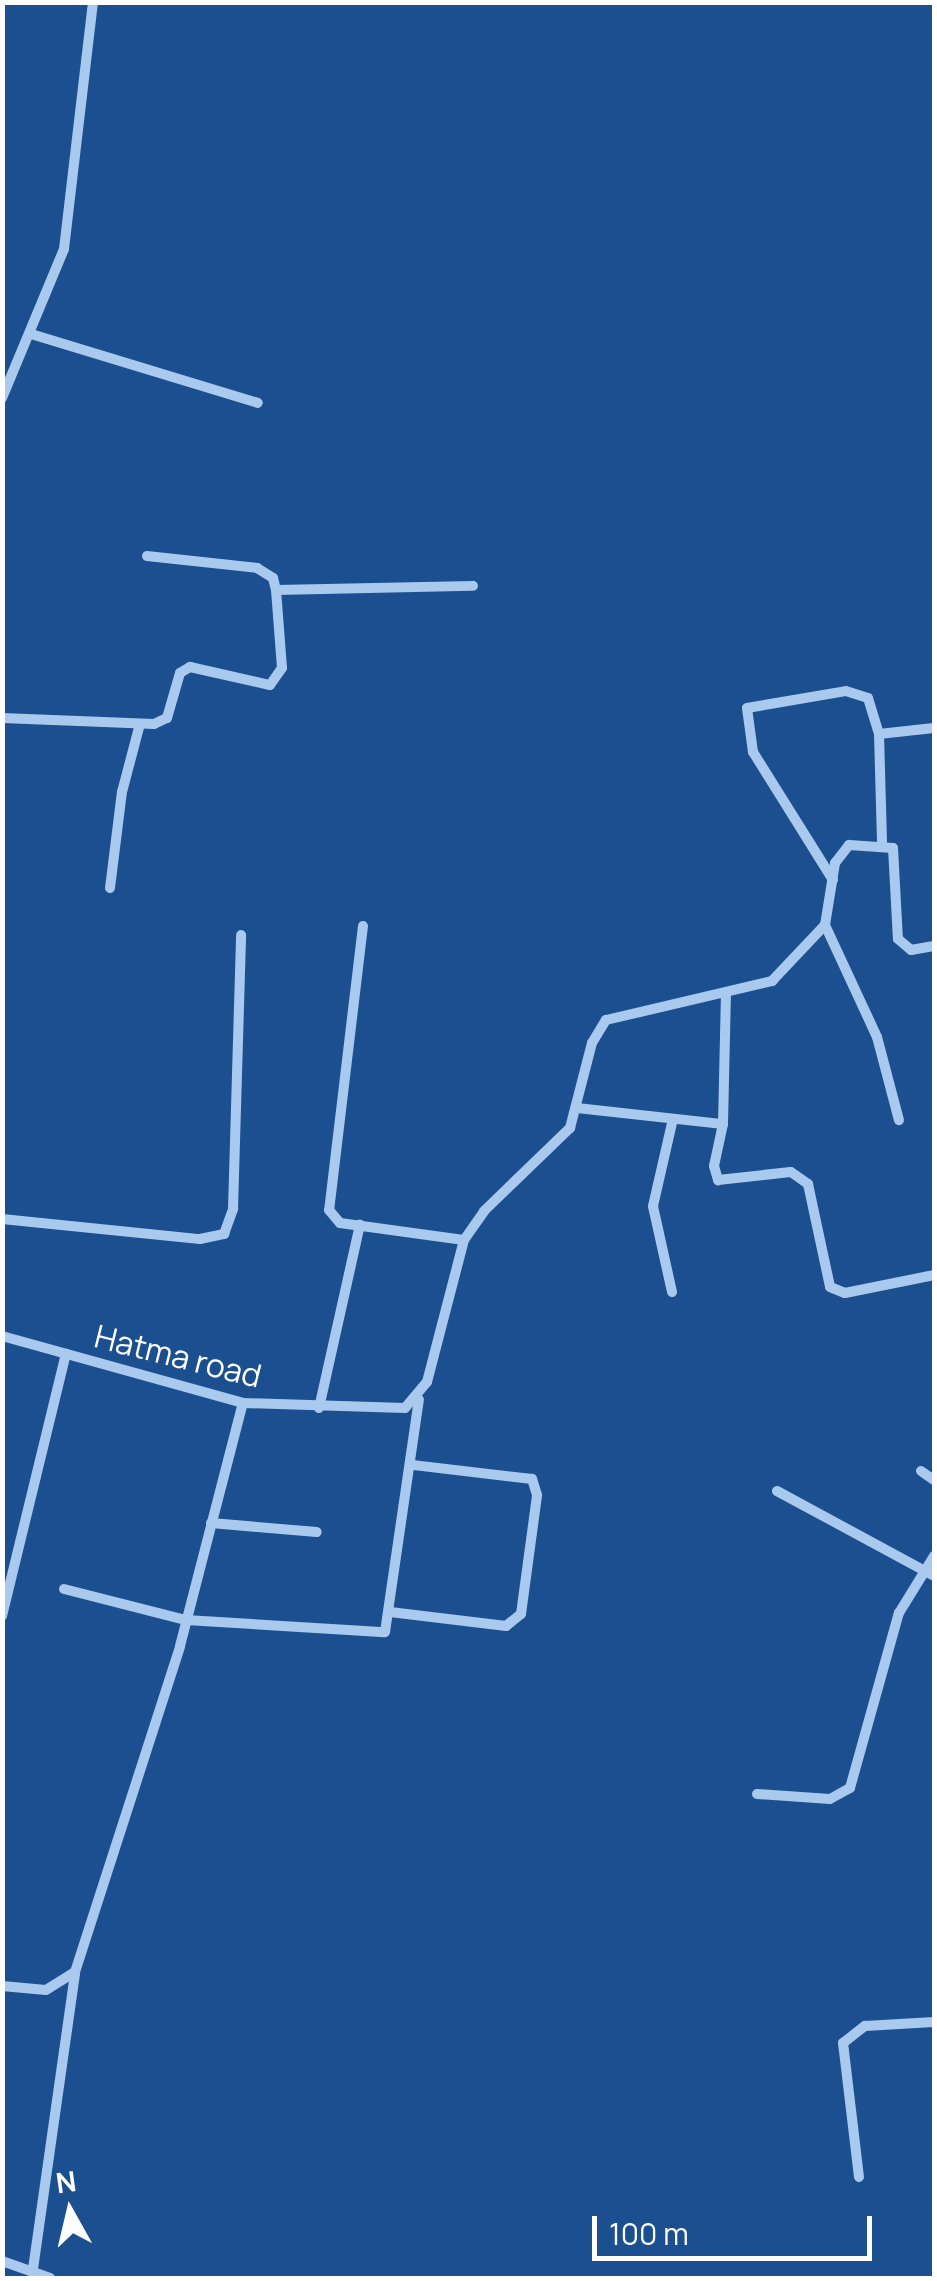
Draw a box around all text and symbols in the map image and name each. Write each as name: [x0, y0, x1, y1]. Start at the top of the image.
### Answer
street label: Hatma road: [91, 1317, 265, 1395]
north arrow: [20, 2161, 120, 2261]
text: N: [53, 2161, 78, 2202]
scale bar: [597, 2196, 877, 2258]
text: 100 m: [609, 2213, 689, 2254]

